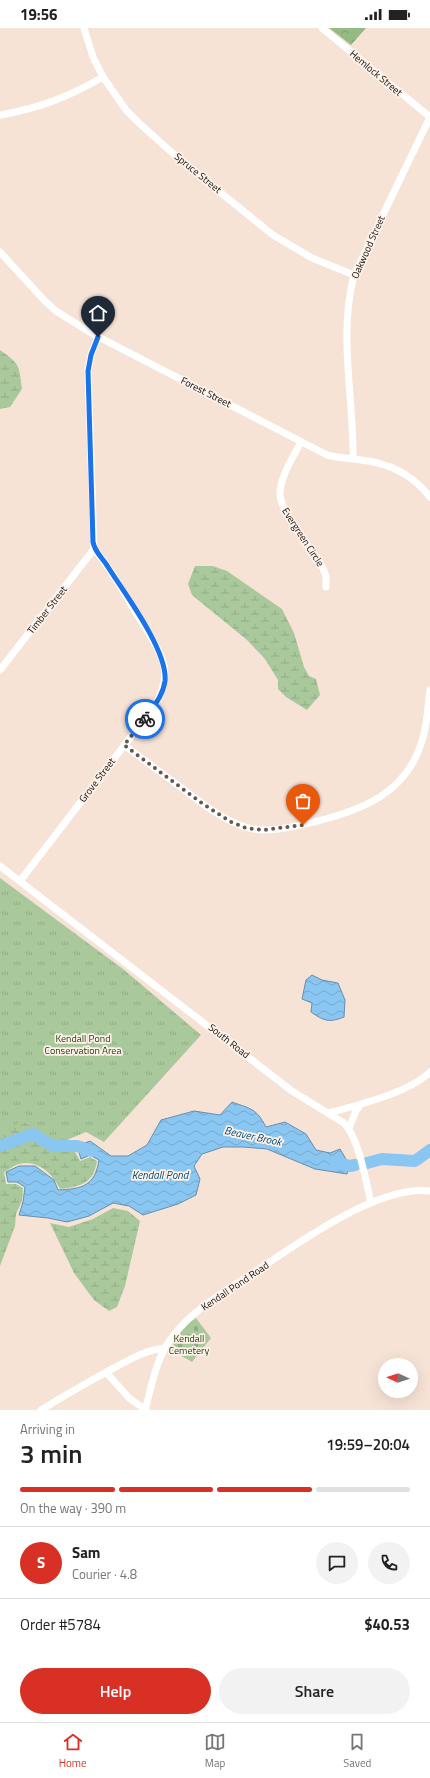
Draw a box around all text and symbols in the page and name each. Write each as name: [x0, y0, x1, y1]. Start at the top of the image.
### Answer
text: 19:56: [20, 3, 57, 26]
street label: Hemlock Street: [346, 46, 406, 100]
street label: Spruce Street: [171, 149, 225, 197]
street label: Oakwood Street: [347, 213, 389, 281]
pin: [81, 296, 115, 337]
icon: home: [87, 302, 109, 324]
street label: Forest Street: [178, 373, 234, 411]
street label: Evergreen Circle: [278, 505, 328, 569]
street label: Timber Street: [23, 582, 71, 637]
courier: [125, 699, 165, 739]
icon: bike: [134, 708, 156, 730]
street label: Grove Street: [75, 754, 119, 805]
pin: [286, 784, 320, 825]
icon: bag: [292, 790, 314, 812]
street label: South Road: [205, 1020, 253, 1062]
park label: Kendall Pond Conservation Area: [45, 1031, 121, 1058]
water label: Beaver Brook: [223, 1122, 284, 1150]
water label: Kendall Pond: [132, 1167, 190, 1183]
street label: Kendall Pond Road: [198, 1258, 272, 1314]
park label: Kendall Cemetery: [169, 1331, 209, 1358]
north arrow: [378, 1358, 418, 1398]
map controls: [378, 1358, 418, 1398]
text: Arriving in: [20, 1419, 75, 1439]
text: 19:59–20:04: [326, 1433, 410, 1456]
text: 3 min: [20, 1434, 83, 1473]
text: On the way · 390 m: [20, 1498, 126, 1518]
text: Sam: [72, 1541, 100, 1564]
button: chat: [316, 1542, 358, 1584]
button: phone: [368, 1542, 410, 1584]
text: S: [37, 1551, 45, 1574]
text: Courier · 4.8: [72, 1564, 137, 1584]
text: Order #5784: [20, 1613, 101, 1636]
text: $40.53: [364, 1613, 410, 1636]
button: Help: [20, 1668, 211, 1714]
button: Share: [219, 1668, 410, 1714]
tab: Home: [59, 1731, 87, 1771]
tab: Map: [204, 1731, 226, 1771]
tab: Saved: [343, 1731, 371, 1771]

